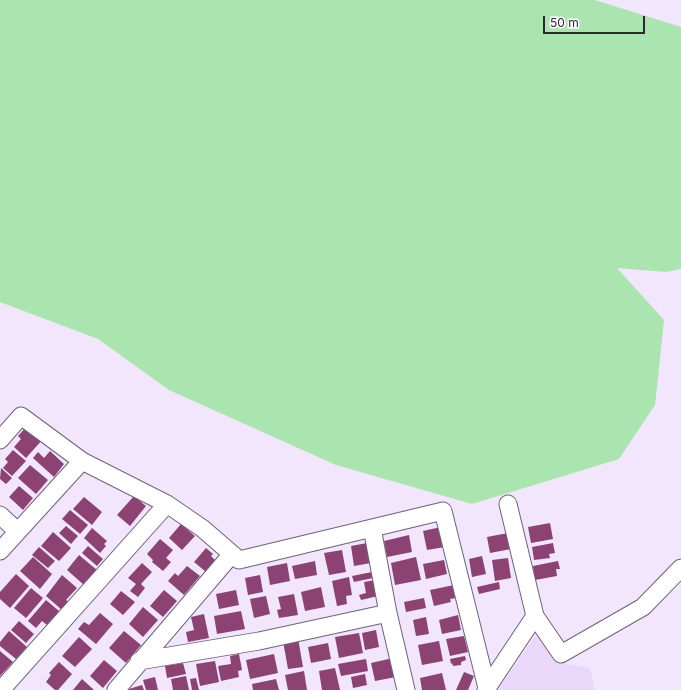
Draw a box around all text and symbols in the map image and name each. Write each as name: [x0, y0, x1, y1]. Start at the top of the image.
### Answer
scale bar: [545, 8, 647, 34]
text: 50 m: [550, 15, 579, 30]

